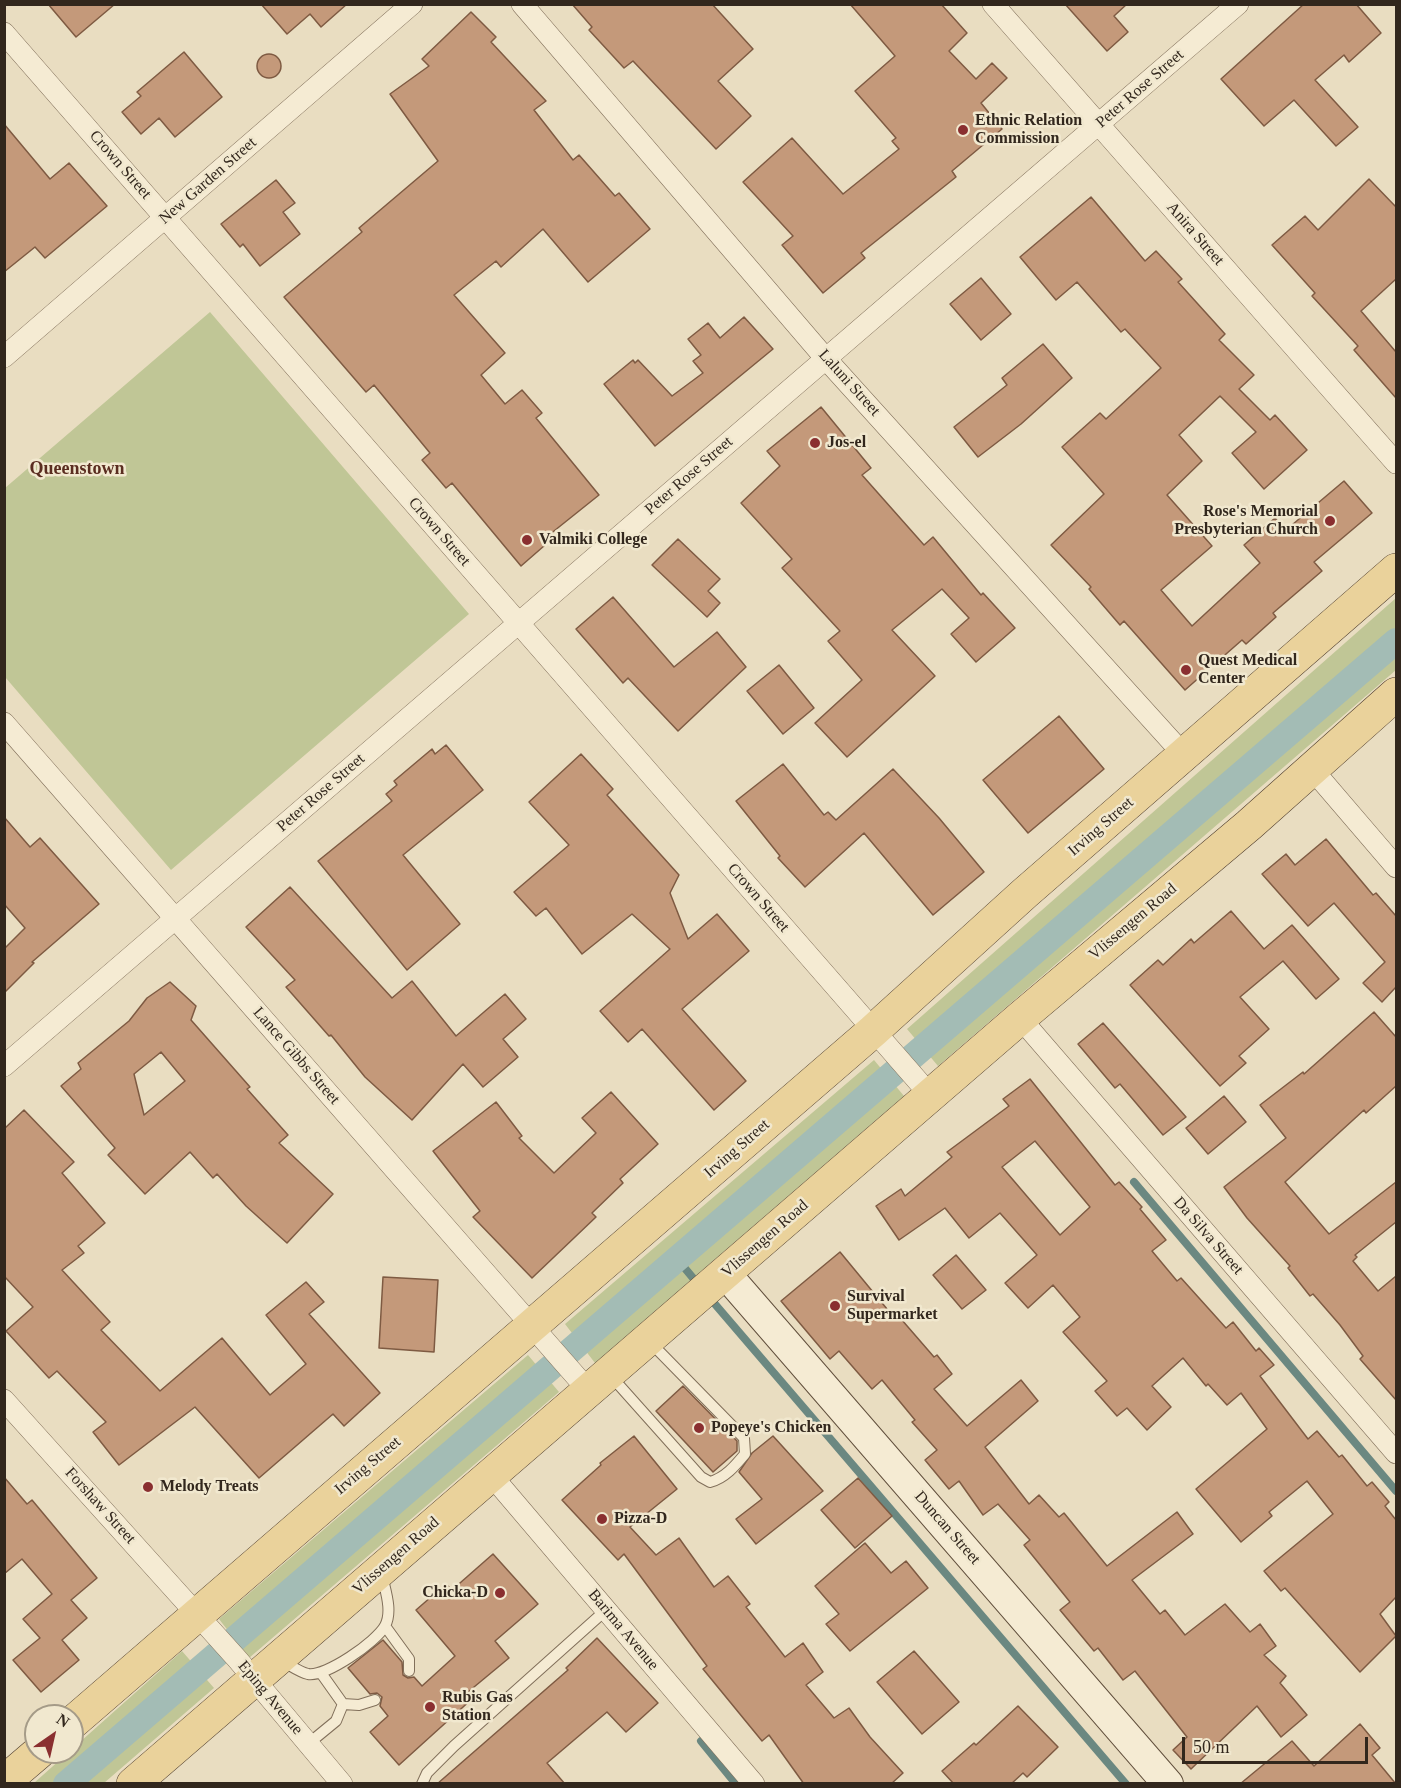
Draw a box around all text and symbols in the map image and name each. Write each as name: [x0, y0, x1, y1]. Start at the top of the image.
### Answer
street label: Peter Rose Street: [1092, 46, 1188, 132]
place label: Ethnic Relation Commission: [975, 111, 1082, 149]
marker: Ethnic Relation Commission: [956, 123, 970, 137]
street label: Crown Street: [85, 127, 155, 203]
street label: New Garden Street: [155, 134, 261, 228]
street label: Anira Street: [1162, 198, 1228, 270]
street label: Laluni Street: [814, 346, 884, 420]
street label: Peter Rose Street: [641, 433, 737, 519]
place label: Jos-el: [827, 433, 866, 453]
marker: Jos-el: [808, 436, 822, 450]
district label: Queenstown: [29, 458, 125, 480]
street label: Crown Street: [404, 494, 474, 570]
place label: Rose's Memorial Presbyterian Church: [1174, 502, 1318, 540]
marker: Rose's Memorial Presbyterian Church: [1323, 514, 1337, 528]
place label: Valmiki College: [539, 530, 647, 550]
marker: Valmiki College: [520, 533, 534, 547]
place label: Quest Medical Center: [1198, 651, 1297, 689]
marker: Quest Medical Center: [1179, 663, 1193, 677]
street label: Peter Rose Street: [273, 750, 369, 836]
street label: Irving Street: [1064, 793, 1138, 861]
street label: Crown Street: [723, 860, 793, 936]
street label: Vlissengen Road: [1085, 880, 1181, 964]
street label: Lance Gibbs Street: [249, 1003, 343, 1109]
street label: Irving Street: [700, 1115, 774, 1183]
street label: Da Silva Street: [1169, 1193, 1247, 1279]
street label: Vlissengen Road: [718, 1196, 812, 1282]
place label: Survival Supermarket: [847, 1287, 938, 1325]
marker: Survival Supermarket: [828, 1299, 842, 1313]
place label: Popeye's Chicken: [711, 1418, 831, 1438]
marker: Popeye's Chicken: [692, 1421, 706, 1435]
street label: Irving Street: [331, 1433, 405, 1499]
street label: Forshaw Street: [61, 1464, 139, 1548]
place label: Melody Treats: [160, 1477, 258, 1497]
marker: Melody Treats: [141, 1480, 155, 1494]
street label: Duncan Street: [910, 1487, 984, 1569]
place label: Pizza-D: [614, 1509, 667, 1529]
marker: Pizza-D: [595, 1512, 609, 1526]
street label: Vlissengen Road: [349, 1513, 443, 1599]
place label: Chicka-D: [422, 1583, 488, 1603]
marker: Chicka-D: [493, 1586, 507, 1600]
street label: Barima Avenue: [584, 1586, 662, 1674]
street label: Eping Avenue: [233, 1657, 307, 1739]
place label: Rubis Gas Station: [442, 1688, 513, 1726]
marker: Rubis Gas Station: [423, 1700, 437, 1714]
north arrow: [24, 1704, 84, 1764]
text: N: [54, 1710, 73, 1731]
scale bar: [1185, 1725, 1371, 1763]
text: 50 m: [1193, 1737, 1230, 1757]

